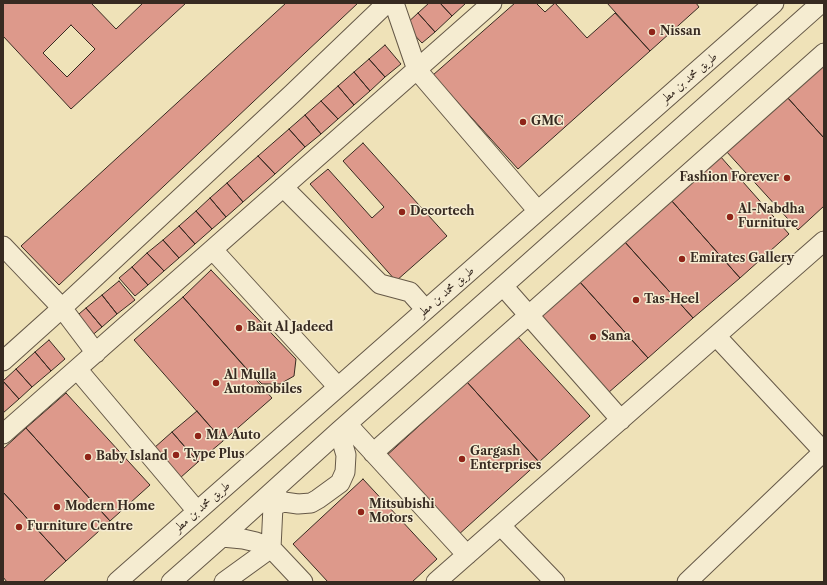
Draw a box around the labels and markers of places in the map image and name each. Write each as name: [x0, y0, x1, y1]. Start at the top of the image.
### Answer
place label: Nissan: [660, 25, 701, 39]
marker: Nissan: [647, 27, 657, 37]
place label: GMC: [531, 115, 563, 129]
marker: GMC: [518, 117, 528, 127]
place label: Fashion Forever: [679, 171, 779, 185]
marker: Fashion Forever: [782, 173, 792, 183]
place label: Al-Nabdha Furniture: [738, 203, 805, 231]
place label: Decortech: [410, 205, 475, 219]
marker: Decortech: [397, 207, 407, 217]
marker: Al-Nabdha Furniture: [725, 212, 735, 222]
place label: Emirates Gallery: [690, 252, 794, 266]
marker: Emirates Gallery: [677, 254, 687, 264]
place label: Tas-Heel: [644, 293, 699, 307]
marker: Tas-Heel: [631, 295, 641, 305]
place label: Bait Al Jadeed: [247, 321, 333, 335]
marker: Bait Al Jadeed: [234, 323, 244, 333]
place label: Sana: [601, 330, 631, 344]
marker: Sana: [588, 332, 598, 342]
place label: Al Mulla Automobiles: [224, 369, 302, 397]
marker: Al Mulla Automobiles: [211, 378, 221, 388]
place label: MA Auto: [206, 429, 261, 443]
marker: MA Auto: [193, 431, 203, 441]
place label: Gargash Enterprises: [470, 445, 541, 473]
place label: Type Plus: [184, 448, 245, 462]
place label: Baby Island: [96, 450, 168, 464]
marker: Type Plus: [171, 450, 181, 460]
marker: Baby Island: [83, 452, 93, 462]
marker: Gargash Enterprises: [457, 454, 467, 464]
place label: Mitsubishi Motors: [369, 498, 435, 526]
place label: Modern Home: [65, 500, 155, 514]
marker: Modern Home: [52, 502, 62, 512]
marker: Mitsubishi Motors: [356, 507, 366, 517]
place label: Furniture Centre: [27, 520, 133, 534]
marker: Furniture Centre: [14, 522, 24, 532]

